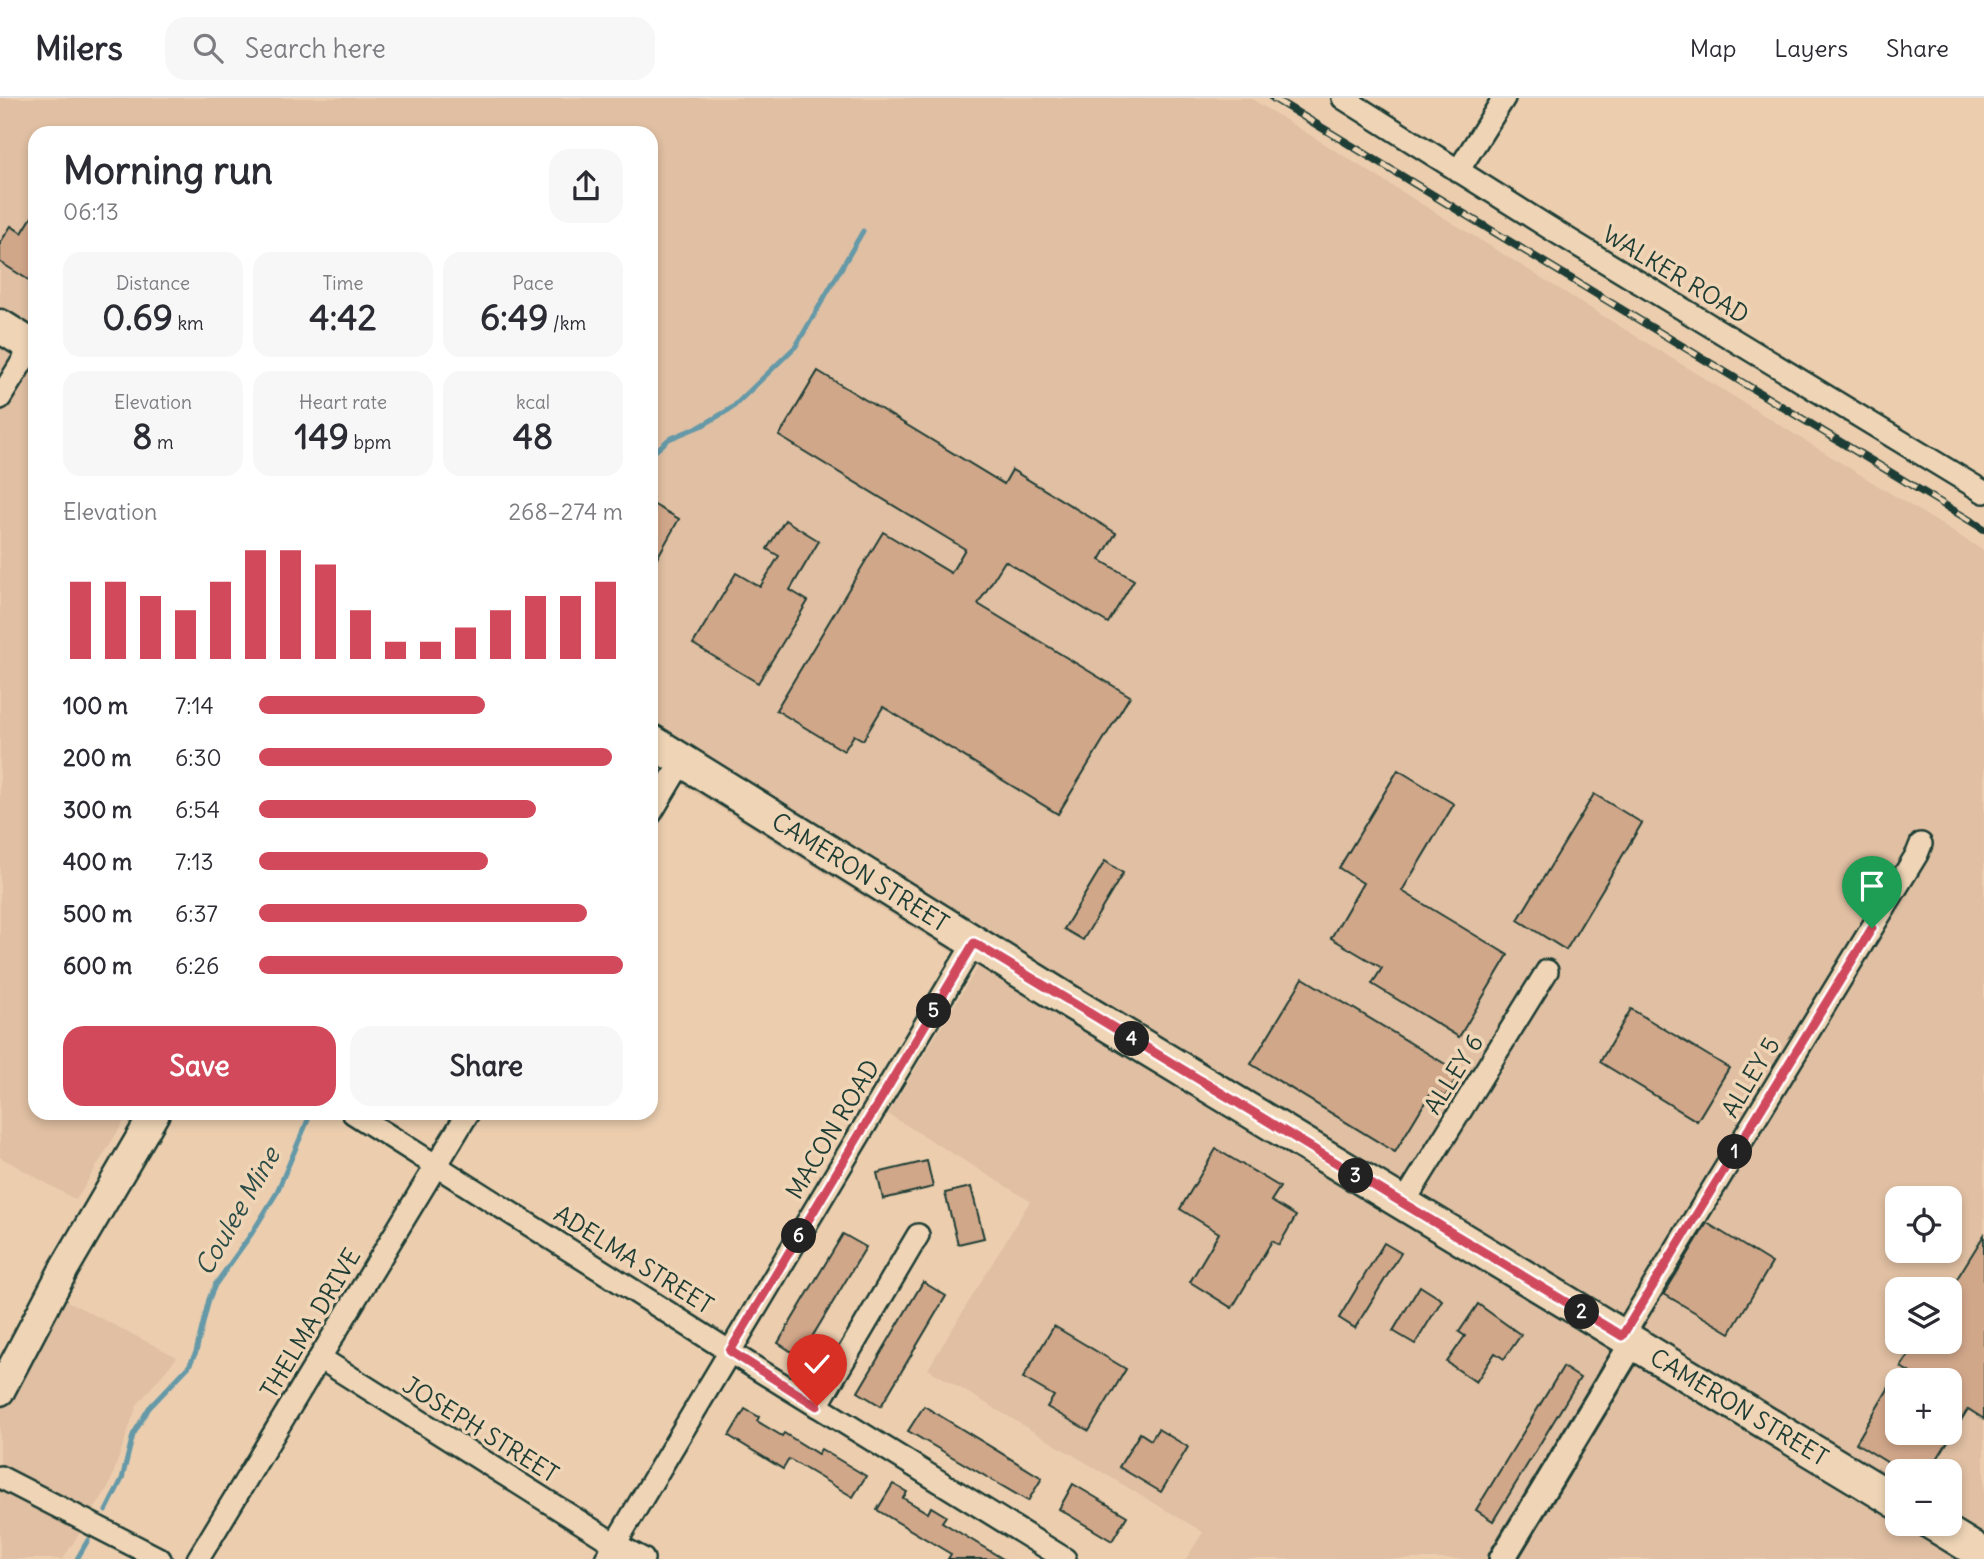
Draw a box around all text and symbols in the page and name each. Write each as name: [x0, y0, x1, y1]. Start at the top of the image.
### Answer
search box: [165, 17, 655, 80]
text: Milers: [35, 27, 123, 69]
icon: search: [189, 29, 227, 67]
text: Search here: [245, 32, 386, 65]
text: Map: [1690, 33, 1736, 63]
text: Layers: [1774, 33, 1848, 63]
text: Share: [1886, 33, 1949, 63]
text: Morning run: [63, 147, 273, 194]
button: share: [549, 149, 623, 223]
text: 06:13: [63, 197, 119, 226]
street label: WALKER ROAD: [1597, 218, 1755, 330]
text: Distance: [116, 271, 190, 295]
text: Time: [322, 271, 364, 295]
text: Pace: [512, 271, 554, 295]
text: 0.69: [102, 295, 173, 339]
text: 4:42: [309, 295, 377, 339]
text: 6:49: [480, 295, 548, 339]
text: km: [173, 311, 204, 335]
text: /km: [548, 311, 586, 335]
text: Elevation: [114, 390, 192, 414]
text: Heart rate: [299, 390, 387, 414]
text: kcal: [516, 390, 550, 414]
text: 8: [132, 414, 152, 458]
text: 149: [295, 414, 349, 458]
text: 48: [513, 414, 553, 458]
text: m: [152, 430, 174, 454]
text: bpm: [349, 430, 391, 454]
text: Elevation: [63, 497, 157, 526]
text: 268–274 m: [509, 497, 623, 526]
text: 100 m: [63, 691, 128, 720]
text: 7:14: [175, 691, 214, 720]
text: 200 m: [63, 743, 132, 772]
text: 6:30: [175, 743, 222, 772]
text: 300 m: [63, 795, 132, 824]
text: 6:54: [175, 795, 220, 824]
street label: CAMERON STREET: [767, 805, 955, 938]
text: 400 m: [63, 847, 132, 876]
text: 7:13: [175, 847, 214, 876]
pin: [1842, 856, 1902, 928]
icon: arrive: [1853, 867, 1891, 905]
text: 500 m: [63, 899, 132, 928]
text: 6:37: [175, 899, 218, 928]
text: 600 m: [63, 951, 132, 980]
text: 6:26: [175, 951, 219, 980]
pin: 5: [916, 993, 951, 1028]
text: 5: [928, 998, 939, 1022]
pin: 4: [1114, 1021, 1150, 1056]
button: Save: [63, 1026, 336, 1106]
button: Share: [350, 1026, 623, 1106]
text: 4: [1126, 1026, 1137, 1050]
street label: ALLEY 6: [1417, 1029, 1489, 1119]
street label: ALLEY 5: [1714, 1031, 1786, 1123]
street label: MACON ROAD: [779, 1054, 885, 1204]
pin: 1: [1718, 1134, 1752, 1170]
water label: Coulee Mine: [187, 1139, 288, 1281]
text: 1: [1731, 1139, 1738, 1163]
pin: 3: [1338, 1158, 1374, 1194]
text: 3: [1350, 1163, 1361, 1187]
map controls: [1885, 1186, 1962, 1536]
button: locate: [1885, 1186, 1962, 1263]
street label: ADELMA STREET: [549, 1198, 719, 1320]
pin: 6: [782, 1218, 816, 1254]
text: 6: [793, 1223, 804, 1247]
street label: THELMA DRIVE: [254, 1243, 366, 1403]
button: layers: [1885, 1277, 1962, 1354]
pin: 2: [1564, 1294, 1600, 1330]
text: 2: [1576, 1299, 1587, 1323]
pin: [787, 1334, 847, 1406]
street label: CAMERON STREET: [1645, 1341, 1834, 1472]
icon: check: [798, 1345, 836, 1383]
button: +: [1885, 1368, 1962, 1445]
street label: JOSEPH STREET: [398, 1369, 564, 1489]
button: −: [1885, 1459, 1962, 1536]

